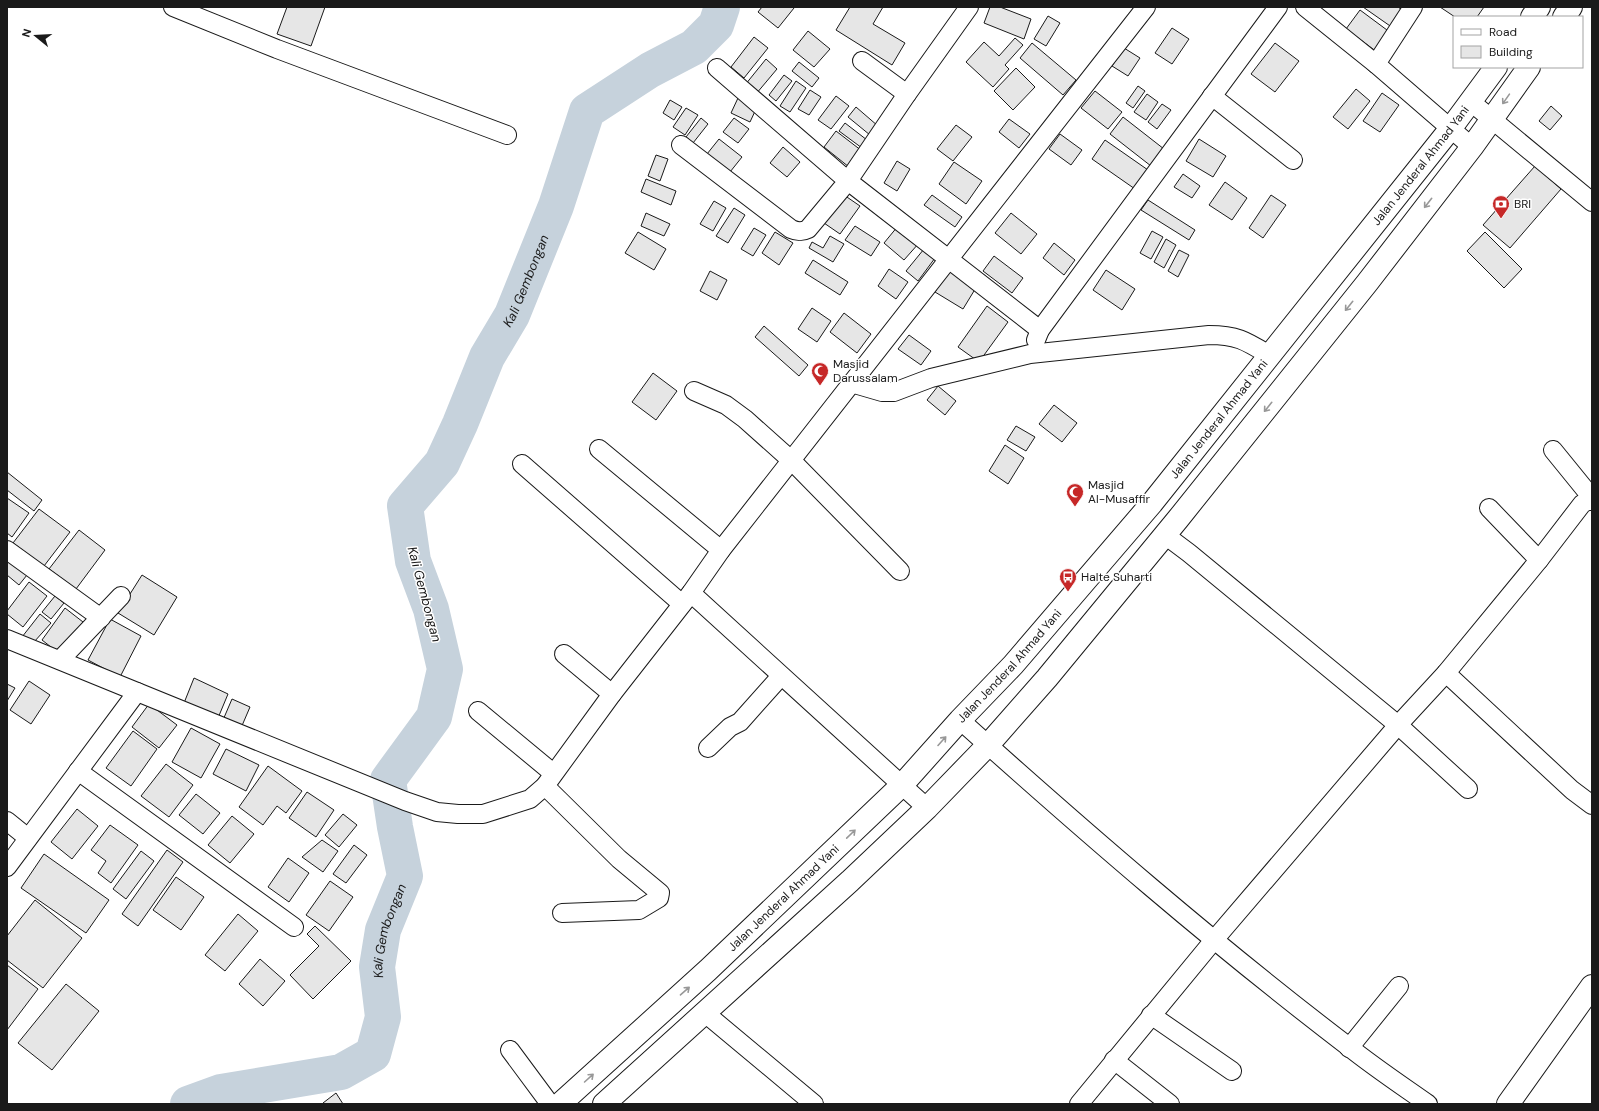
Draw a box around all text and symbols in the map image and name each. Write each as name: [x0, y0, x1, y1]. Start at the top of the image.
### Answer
north arrow: [16, 16, 56, 56]
legend: [1453, 16, 1583, 68]
text: Road: [1489, 24, 1517, 40]
text: N: [19, 27, 34, 39]
text: Building: [1489, 44, 1533, 60]
one-way arrow: [1502, 93, 1510, 104]
street label: Jalan Jenderal Ahmad Yani: [1368, 102, 1473, 229]
bank icon: BRI: [1491, 194, 1511, 219]
place label: BRI: [1514, 196, 1531, 212]
one-way arrow: [1424, 197, 1433, 208]
water label: Kali Gembongan: [499, 232, 553, 330]
one-way arrow: [1344, 300, 1353, 311]
place label: Masjid Darussalam: [833, 356, 898, 386]
street label: Jalan Jenderal Ahmad Yani: [1166, 356, 1271, 482]
mosque icon: Masjid Darussalam: [810, 361, 830, 386]
one-way arrow: [1263, 402, 1272, 413]
place label: Masjid Al-Musaffir: [1088, 477, 1150, 507]
mosque icon: Masjid Al-Musaffir: [1065, 482, 1085, 507]
water label: Kali Gembongan: [404, 545, 445, 644]
bus stop icon: Halte Suharti: [1058, 567, 1078, 592]
place label: Halte Suharti: [1081, 569, 1152, 585]
street label: Jalan Jenderal Ahmad Yani: [954, 606, 1065, 726]
one-way arrow: [937, 736, 946, 746]
one-way arrow: [846, 829, 856, 839]
street label: Jalan Jenderal Ahmad Yani: [724, 841, 843, 955]
water label: Kali Gembongan: [369, 881, 410, 979]
one-way arrow: [680, 986, 690, 995]
one-way arrow: [583, 1073, 594, 1082]

